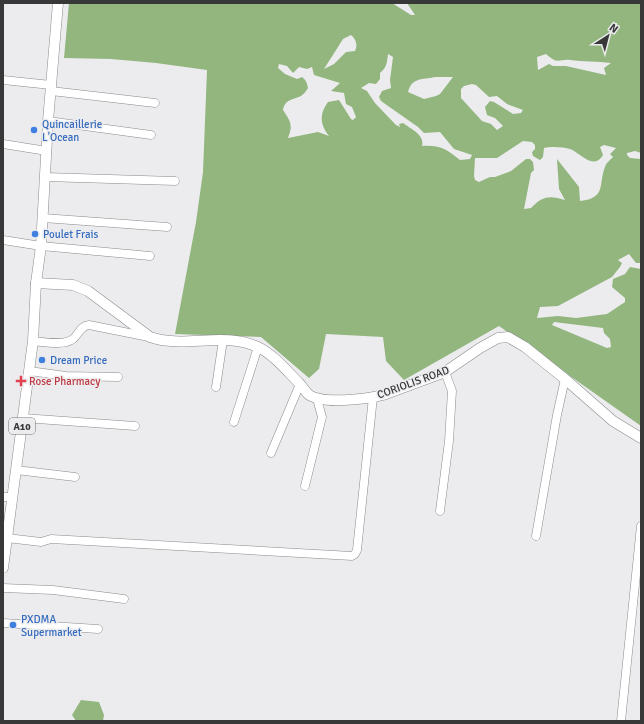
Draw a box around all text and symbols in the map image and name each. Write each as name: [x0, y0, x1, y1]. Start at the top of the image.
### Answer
north arrow: [588, 16, 628, 56]
text: N: [607, 21, 621, 36]
place label: Quincaillerie L'Ocean: [42, 118, 102, 144]
marker: Quincaillerie L'Ocean: [29, 125, 39, 135]
place label: Poulet Frais: [43, 228, 99, 241]
marker: Poulet Frais: [30, 229, 40, 239]
place label: Dream Price: [50, 354, 107, 367]
marker: Dream Price: [37, 355, 47, 365]
street label: CORIOLIS ROAD: [375, 363, 451, 402]
place label: Rose Pharmacy: [29, 375, 101, 388]
marker: Rose Pharmacy: [16, 376, 26, 386]
road number: A10: [9, 418, 35, 434]
place label: PXDMA Supermarket: [21, 613, 82, 639]
marker: PXDMA Supermarket: [8, 620, 18, 630]

